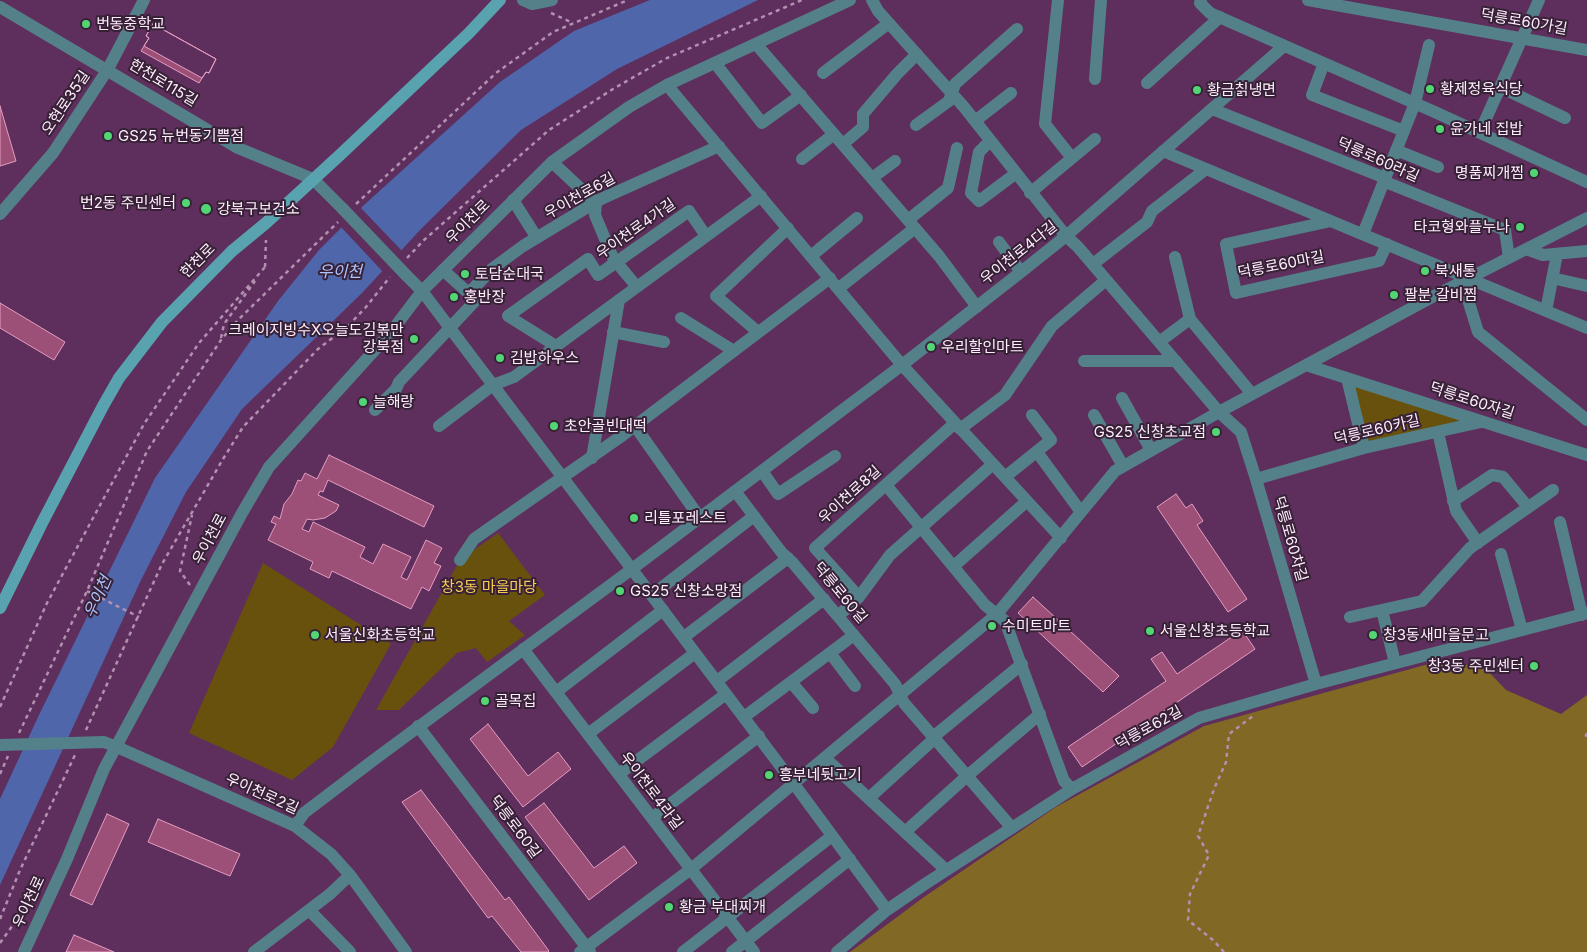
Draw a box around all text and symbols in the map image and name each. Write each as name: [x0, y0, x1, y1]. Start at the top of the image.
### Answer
street label: 덕릉로60가길: [1479, 6, 1569, 38]
place label: 번동중학교: [96, 15, 165, 33]
marker: 번동중학교: [80, 18, 92, 30]
street label: 한천로115길: [126, 56, 200, 110]
street label: 오현로35길: [38, 67, 94, 139]
place label: 황제정육식당: [1440, 80, 1523, 98]
place label: 황금칡냉면: [1207, 81, 1276, 99]
marker: 황제정육식당: [1424, 83, 1436, 95]
marker: 황금칡냉면: [1191, 84, 1203, 96]
place label: 윤가네 집밥: [1450, 120, 1523, 138]
marker: 윤가네 집밥: [1434, 123, 1446, 135]
place label: GS25 뉴번동기쁨점: [118, 127, 244, 145]
marker: GS25 뉴번동기쁨점: [102, 130, 114, 142]
street label: 덕릉로60라길: [1334, 134, 1422, 186]
place label: 명품찌개찜: [1455, 164, 1524, 182]
marker: 명품찌개찜: [1528, 167, 1540, 179]
street label: 우이천로6길: [541, 169, 619, 223]
place label: 번2동 주민센터: [80, 194, 176, 212]
street label: 우이천로4가길: [593, 195, 679, 263]
street label: 우이천로: [442, 196, 494, 248]
marker: 번2동 주민센터: [180, 197, 192, 209]
place label: 강북구보건소: [217, 200, 300, 218]
marker: 강북구보건소: [199, 202, 213, 216]
street label: 우이천로4다길: [977, 217, 1061, 289]
place label: 타코형와플누나: [1413, 218, 1510, 236]
marker: 타코형와플누나: [1514, 221, 1526, 233]
street label: 한천로: [177, 240, 219, 282]
street label: 덕릉로60마길: [1236, 248, 1326, 282]
water label: 우이천: [318, 262, 362, 282]
place label: 북새통: [1435, 262, 1476, 280]
place label: 토담순대국: [475, 265, 544, 283]
marker: 북새통: [1419, 265, 1431, 277]
marker: 토담순대국: [459, 268, 471, 280]
place label: 팔분 갈비찜: [1404, 286, 1477, 304]
place label: 홍반장: [464, 288, 505, 306]
marker: 팔분 갈비찜: [1388, 289, 1400, 301]
marker: 홍반장: [448, 291, 460, 303]
place label: 크레이지빙수X오늘도김볶만 강북점: [228, 321, 404, 356]
marker: 크레이지빙수X오늘도김볶만 강북점: [408, 333, 420, 345]
place label: 우리할인마트: [941, 338, 1024, 356]
marker: 우리할인마트: [925, 341, 937, 353]
place label: 김밥하우스: [510, 349, 579, 367]
marker: 김밥하우스: [494, 352, 506, 364]
street label: 덕릉로60자길: [1427, 379, 1517, 423]
place label: 늘해랑: [373, 393, 414, 411]
marker: 늘해랑: [357, 396, 369, 408]
street label: 덕릉로60카길: [1332, 411, 1422, 449]
place label: 초안골빈대떡: [564, 417, 647, 435]
marker: 초안골빈대떡: [548, 420, 560, 432]
place label: GS25 신창초교점: [1094, 423, 1206, 441]
marker: GS25 신창초교점: [1210, 426, 1222, 438]
street label: 우이천로8길: [815, 462, 885, 528]
street label: 덕릉로60차길: [1269, 494, 1311, 584]
place label: 리틀포레스트: [644, 509, 727, 527]
street label: 우이천로: [189, 510, 231, 568]
marker: 리틀포레스트: [628, 512, 640, 524]
street label: 덕릉로60길: [809, 559, 871, 627]
water label: 우이천: [80, 573, 116, 621]
park label: 창3동 마을마당: [441, 578, 537, 596]
place label: GS25 신창소망점: [630, 582, 742, 600]
marker: GS25 신창소망점: [614, 585, 626, 597]
place label: 수미트마트: [1002, 617, 1071, 635]
marker: 수미트마트: [986, 620, 998, 632]
place label: 서울신창초등학교: [1160, 622, 1270, 640]
marker: 서울신창초등학교: [1144, 625, 1156, 637]
place label: 서울신화초등학교: [325, 626, 435, 644]
place label: 창3동새마을문고: [1383, 626, 1489, 644]
marker: 서울신화초등학교: [309, 629, 321, 641]
marker: 창3동새마을문고: [1367, 629, 1379, 641]
place label: 창3동 주민센터: [1428, 657, 1524, 675]
marker: 창3동 주민센터: [1528, 660, 1540, 672]
place label: 골목집: [495, 692, 536, 710]
marker: 골목집: [479, 695, 491, 707]
street label: 덕릉로62길: [1112, 702, 1186, 754]
street label: 우이천로4라길: [616, 749, 686, 833]
place label: 흥부네뒷고기: [779, 766, 862, 784]
marker: 흥부네뒷고기: [763, 769, 775, 781]
street label: 우이천로2길: [223, 770, 301, 818]
street label: 덕릉로60길: [486, 792, 544, 862]
street label: 우이천로: [9, 873, 49, 931]
place label: 황금 부대찌개: [679, 898, 766, 916]
marker: 황금 부대찌개: [663, 901, 675, 913]

